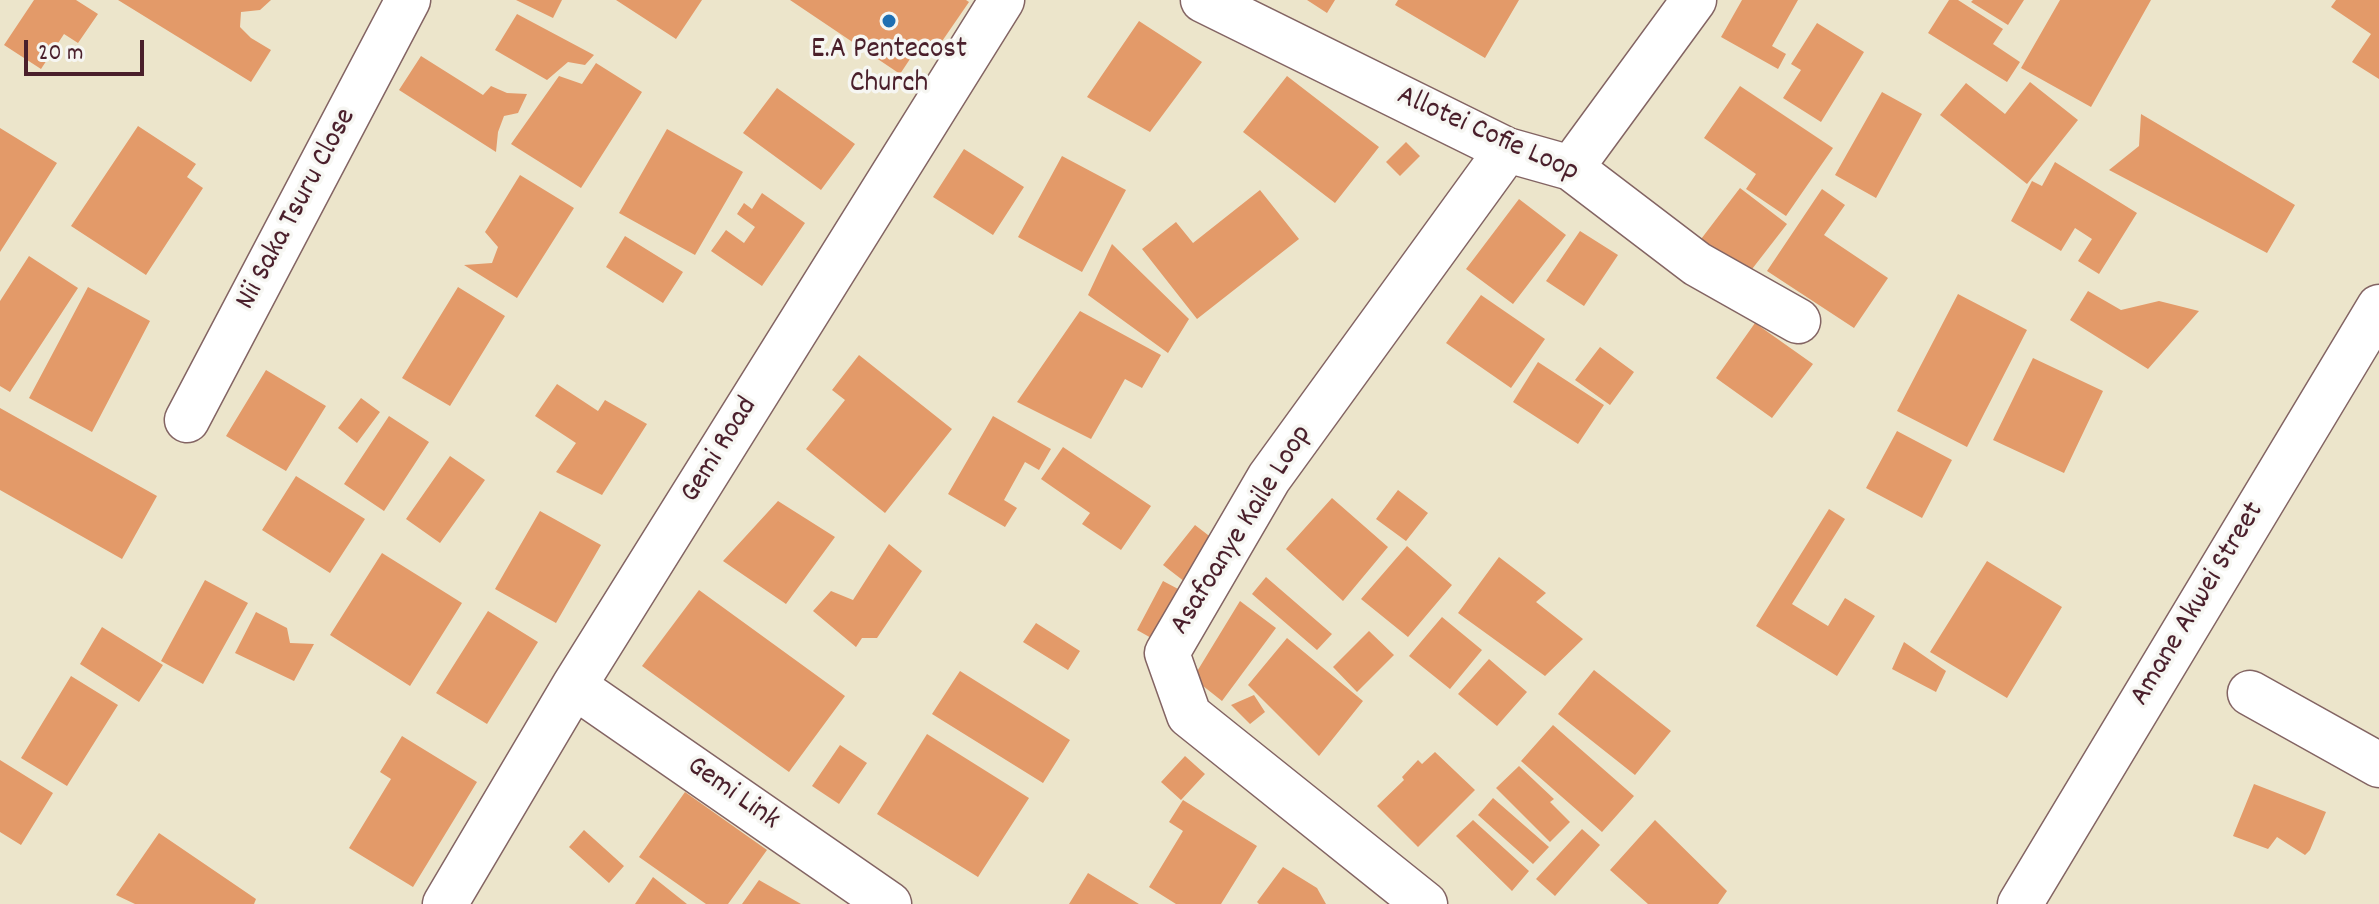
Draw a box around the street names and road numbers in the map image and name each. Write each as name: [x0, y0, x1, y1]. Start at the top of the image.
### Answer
street label: Allotei Cofie Loop: [1390, 80, 1584, 192]
street label: Nii Saka Tsuru Close: [230, 103, 366, 317]
street label: Gemi Road: [675, 392, 767, 510]
street label: Asafoanye Kaile Loop: [1164, 419, 1322, 643]
street label: Amane Akwei Street: [2124, 497, 2274, 713]
street label: Gemi Link: [679, 750, 785, 840]

